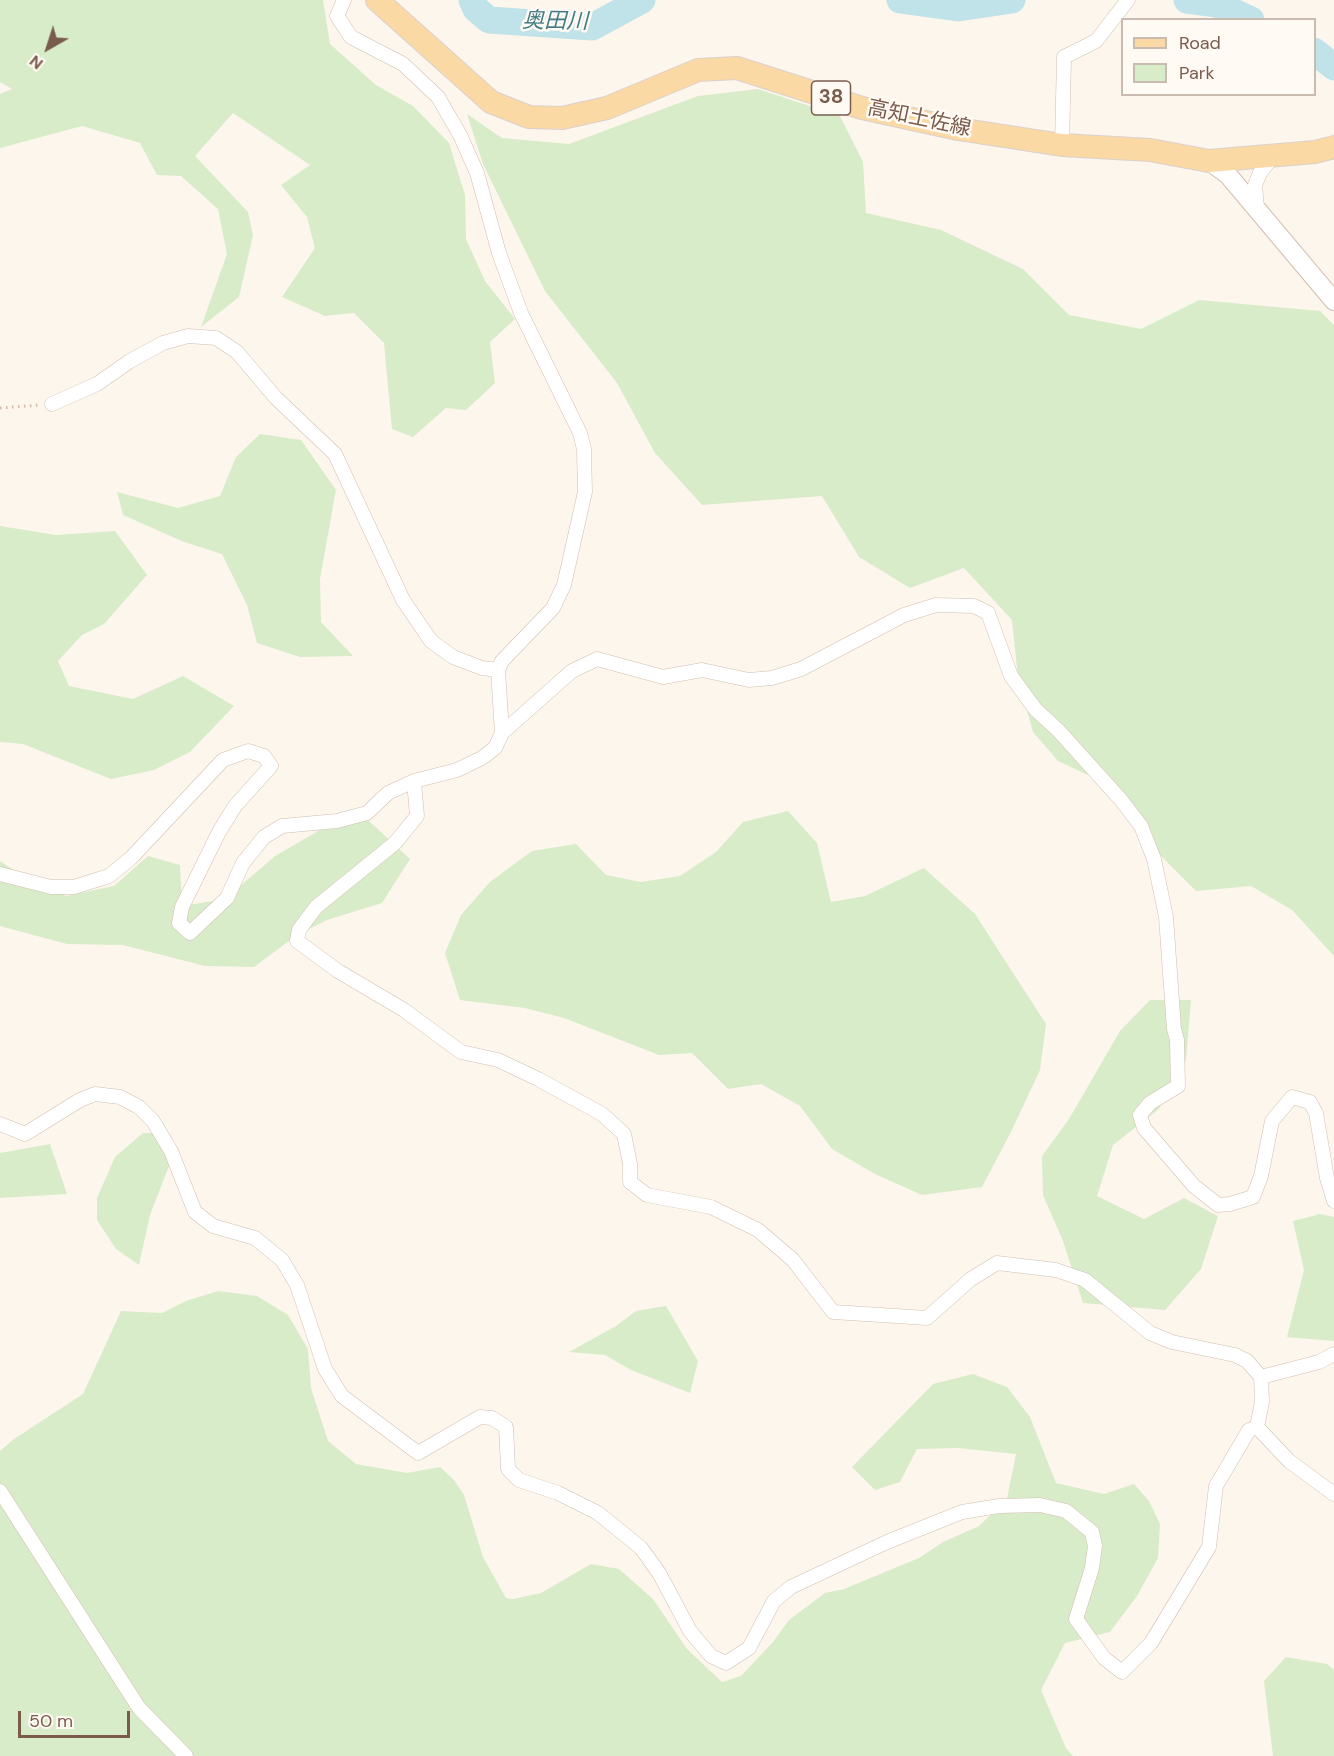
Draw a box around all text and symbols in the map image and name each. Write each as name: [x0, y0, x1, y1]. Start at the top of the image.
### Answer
water label: 奥田川: [522, 8, 588, 36]
north arrow: [18, 18, 78, 78]
legend: [1121, 18, 1316, 96]
text: Road: [1179, 31, 1221, 55]
text: N: [25, 51, 48, 74]
text: Park: [1179, 61, 1215, 85]
road number: 38: [812, 81, 850, 115]
street label: 高知土佐線: [865, 96, 973, 142]
scale bar: [21, 1699, 134, 1737]
text: 50 m: [29, 1709, 73, 1733]

